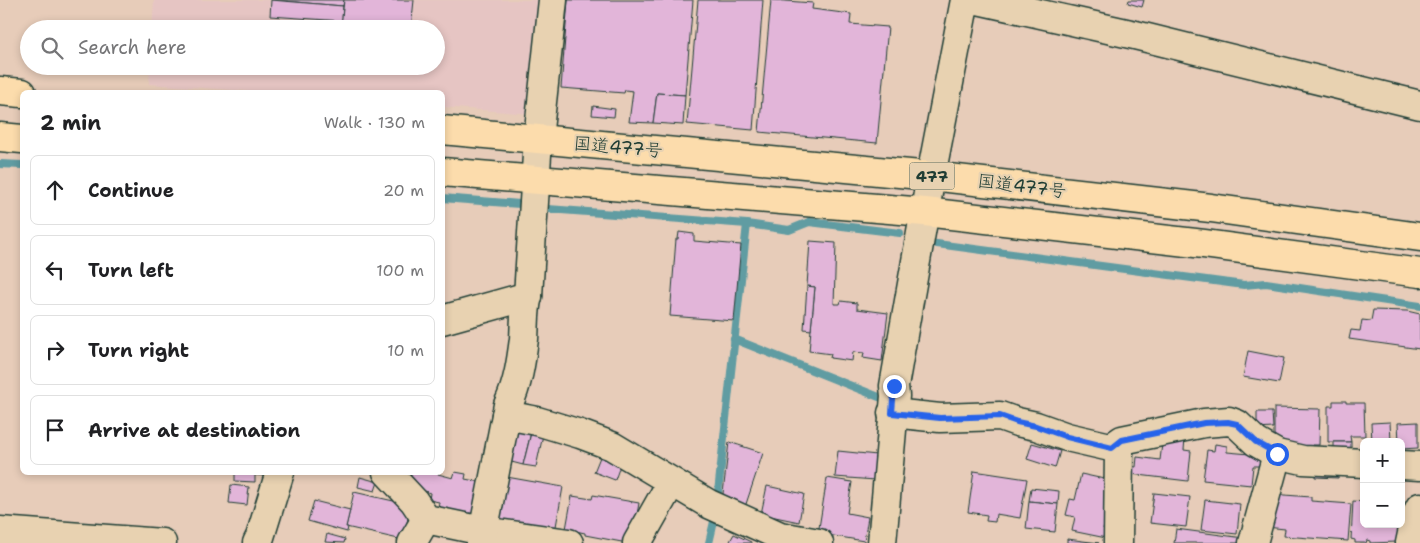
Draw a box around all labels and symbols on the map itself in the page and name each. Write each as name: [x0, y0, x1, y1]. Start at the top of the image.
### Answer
street label: 国道477号: [572, 131, 664, 163]
road number: 477: [910, 162, 954, 190]
street label: 国道477号: [976, 169, 1068, 203]
route end: [883, 375, 906, 398]
route start: [1266, 443, 1289, 466]

